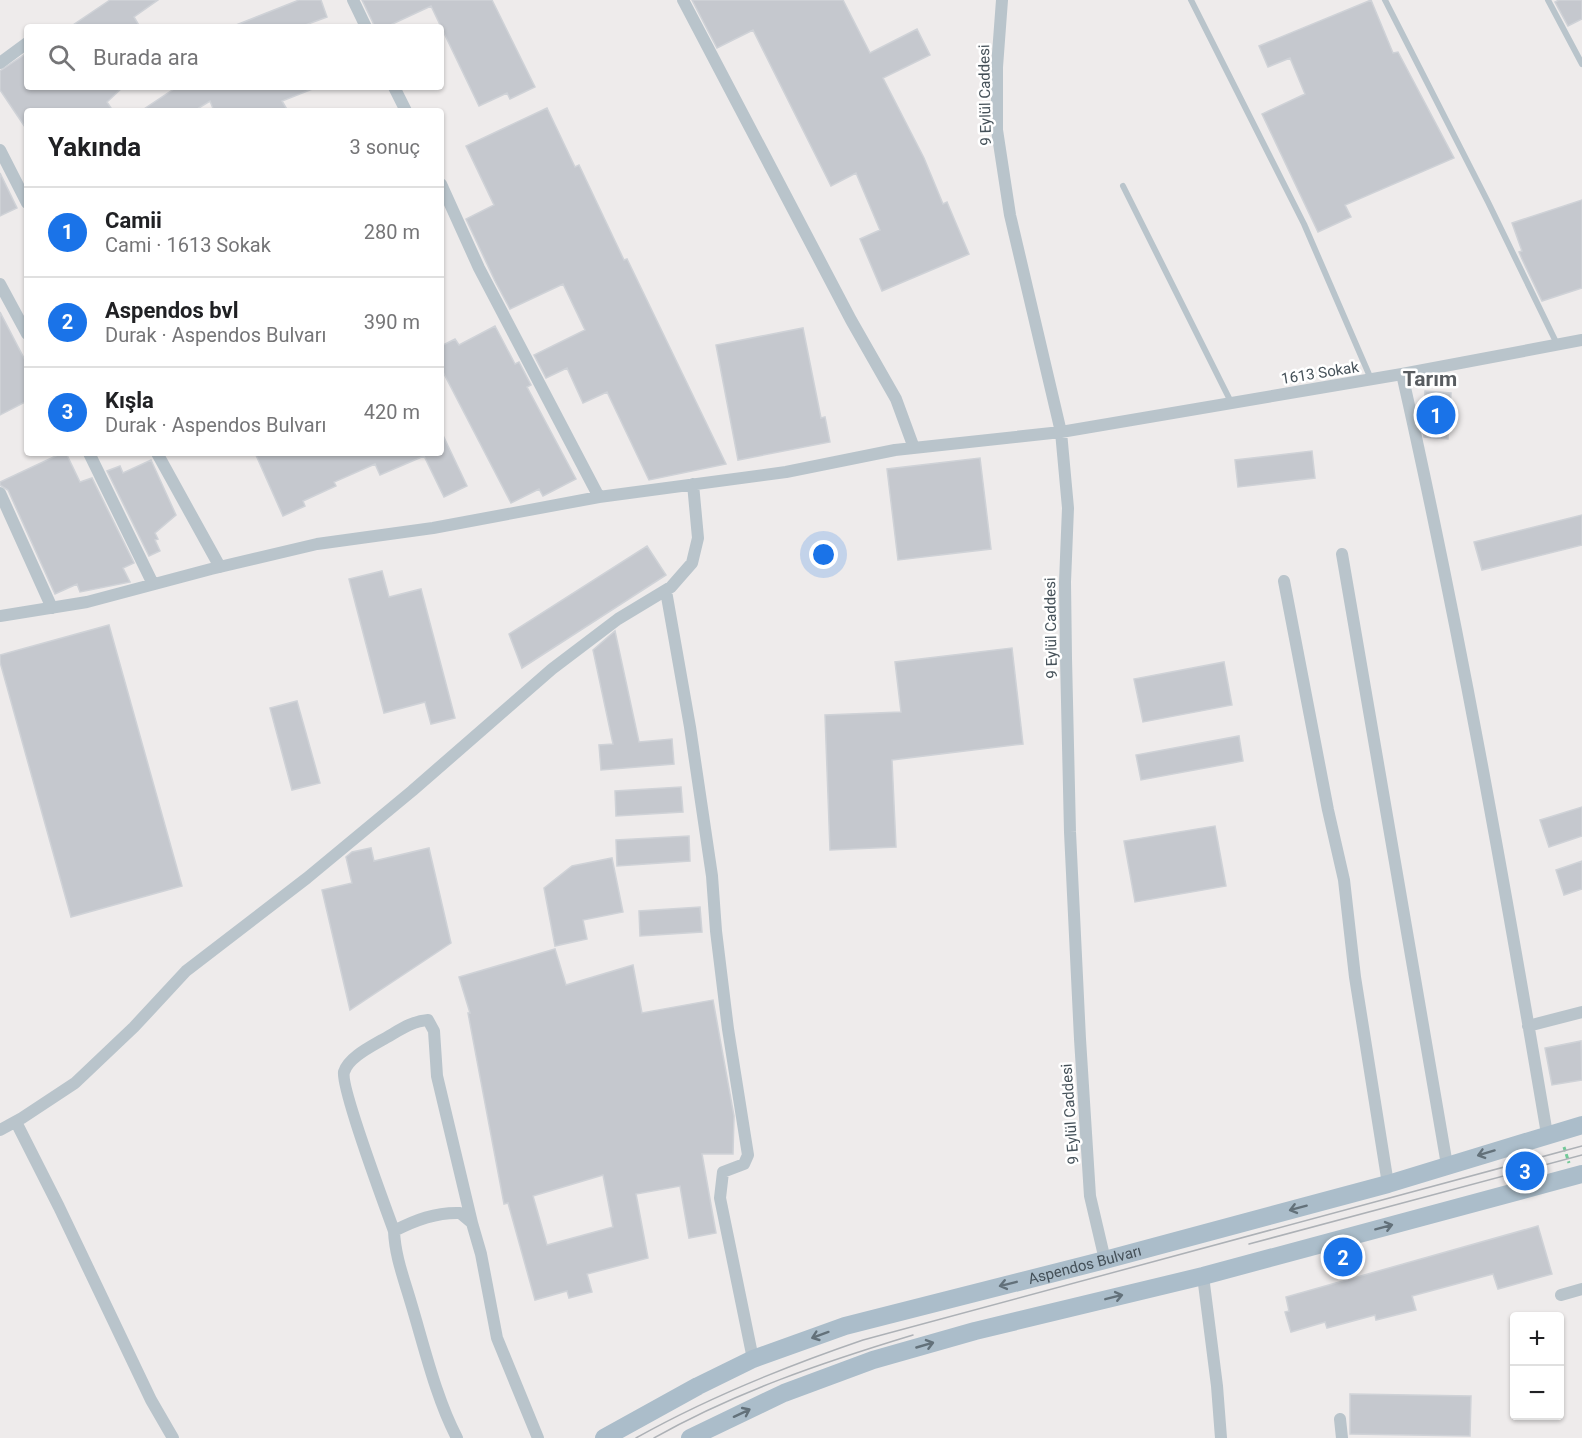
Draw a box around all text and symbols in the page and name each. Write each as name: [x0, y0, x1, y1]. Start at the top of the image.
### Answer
search box: [24, 24, 444, 90]
icon: search: [45, 41, 78, 74]
street label: 9 Eylül Caddesi: [975, 44, 995, 146]
text: Burada ara: [93, 45, 199, 70]
text: Yakında: [48, 132, 141, 162]
text: 3 sonuç: [350, 135, 420, 159]
text: Camii: [105, 208, 162, 233]
text: 1: [62, 220, 73, 244]
text: 280 m: [364, 220, 420, 244]
text: Cami · 1613 Sokak: [105, 233, 271, 257]
text: Aspendos bvl: [105, 298, 238, 323]
text: 2: [62, 310, 73, 334]
text: 390 m: [364, 310, 420, 334]
text: Durak · Aspendos Bulvarı: [105, 323, 326, 347]
street label: 1613 Sokak: [1280, 358, 1360, 388]
district label: Tarım: [1403, 367, 1457, 391]
text: Kışla: [105, 388, 154, 413]
pin: 1: [1416, 392, 1456, 438]
text: 3: [62, 400, 73, 424]
text: 420 m: [364, 400, 420, 424]
text: Durak · Aspendos Bulvarı: [105, 413, 326, 437]
your location: [809, 540, 838, 569]
street label: 9 Eylül Caddesi: [1041, 577, 1061, 679]
street label: 9 Eylül Caddesi: [1057, 1063, 1083, 1165]
one-way arrow: [1477, 1148, 1496, 1159]
pin: 3: [1506, 1148, 1544, 1194]
one-way arrow: [1289, 1203, 1308, 1214]
one-way arrow: [1374, 1221, 1393, 1232]
pin: 2: [1324, 1234, 1362, 1280]
street label: Aspendos Bulvarı: [1026, 1242, 1143, 1288]
one-way arrow: [999, 1279, 1018, 1291]
one-way arrow: [1104, 1291, 1123, 1303]
map controls: [1510, 1312, 1564, 1420]
button: +: [1510, 1312, 1564, 1366]
one-way arrow: [811, 1330, 830, 1341]
one-way arrow: [915, 1339, 934, 1350]
button: −: [1510, 1366, 1564, 1420]
one-way arrow: [733, 1406, 751, 1418]

